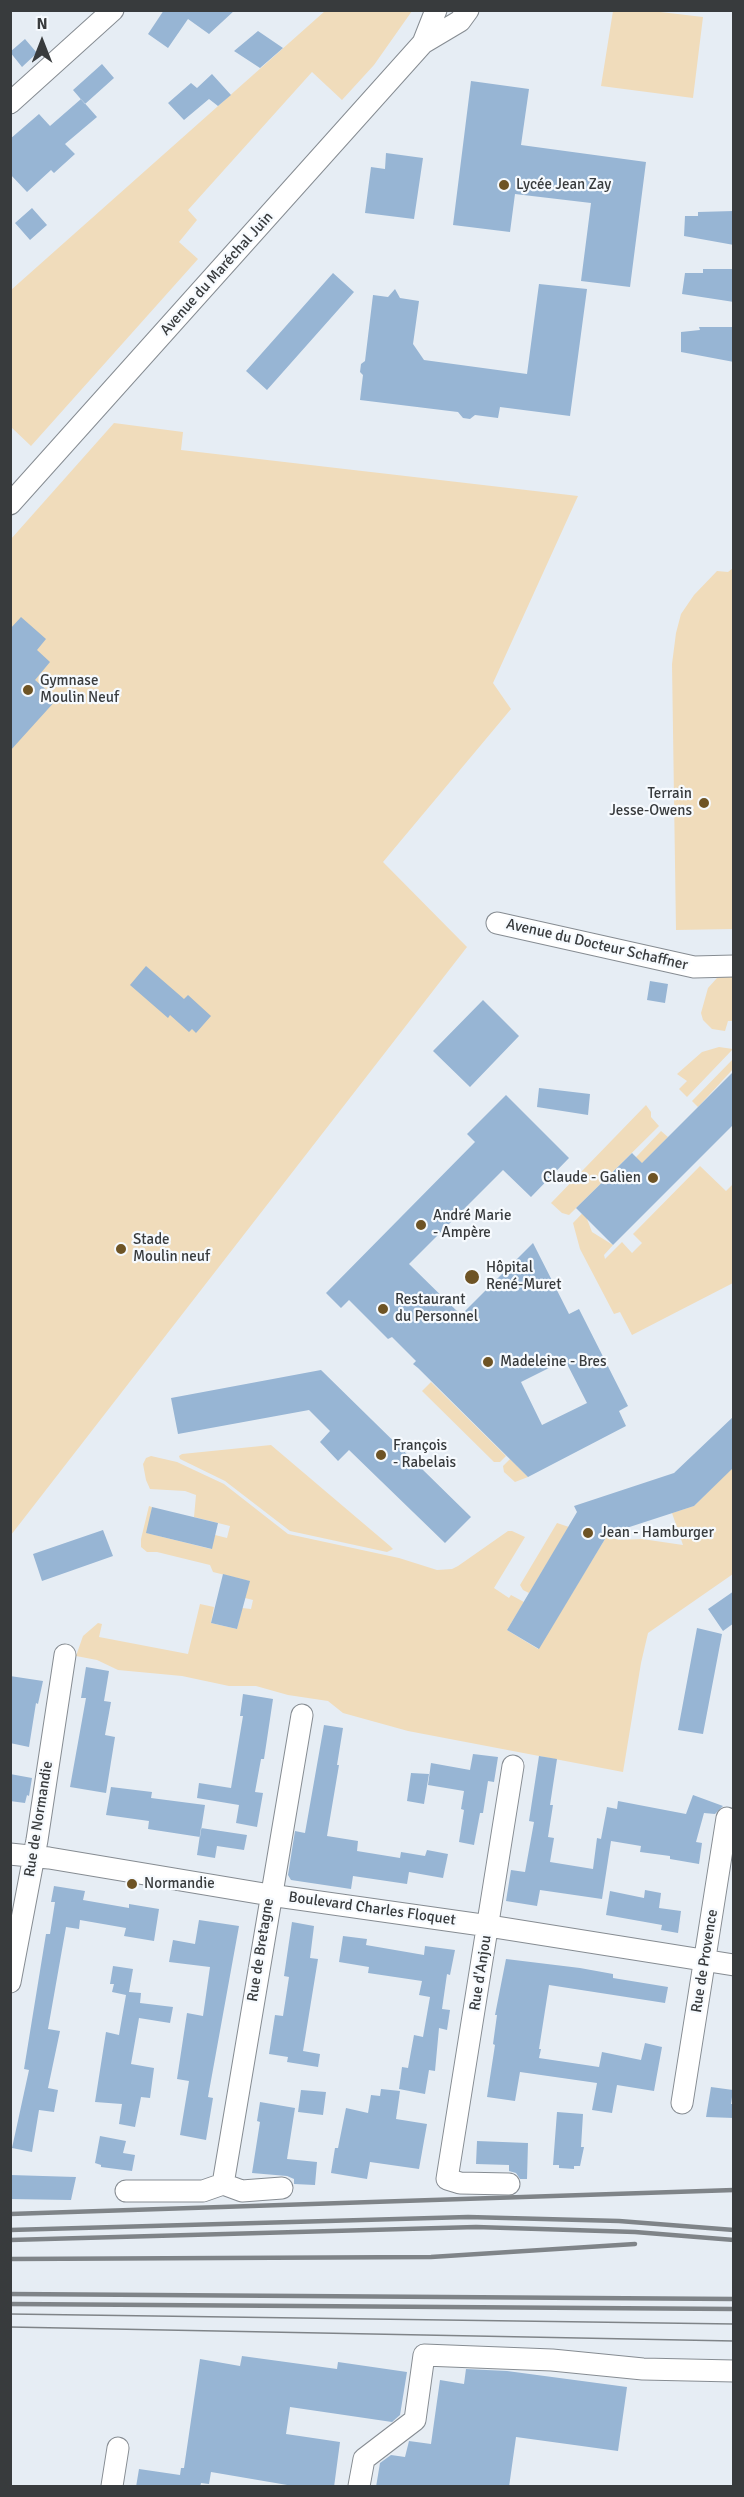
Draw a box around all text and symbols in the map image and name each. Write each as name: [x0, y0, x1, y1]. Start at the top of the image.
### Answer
north arrow: [12, 12, 72, 72]
text: N: [36, 14, 48, 34]
place label: Lycée Jean Zay: [516, 176, 611, 194]
marker: Lycée Jean Zay: [497, 178, 511, 192]
street label: Avenue du Maréchal Juin: [157, 209, 277, 339]
place label: Gymnase Moulin Neuf: [40, 672, 119, 707]
marker: Gymnase Moulin Neuf: [21, 683, 35, 697]
place label: Terrain Jesse-Owens: [609, 785, 692, 820]
marker: Terrain Jesse-Owens: [697, 796, 711, 810]
street label: Avenue du Docteur Schaffner: [504, 915, 690, 975]
place label: Claude - Galien: [543, 1169, 641, 1187]
marker: Claude - Galien: [646, 1171, 660, 1185]
place label: André Marie - Ampère: [433, 1207, 511, 1242]
marker: André Marie - Ampère: [414, 1218, 428, 1232]
place label: Stade Moulin neuf: [133, 1231, 210, 1266]
marker: Stade Moulin neuf: [114, 1242, 128, 1256]
place label: Hôpital René-Muret: [486, 1259, 562, 1294]
marker: Hôpital René-Muret: [463, 1268, 481, 1286]
place label: Restaurant du Personnel: [395, 1291, 478, 1326]
marker: Restaurant du Personnel: [376, 1302, 390, 1316]
place label: Madeleine - Bres: [500, 1353, 607, 1371]
marker: Madeleine - Bres: [481, 1355, 495, 1369]
place label: François - Rabelais: [393, 1437, 456, 1472]
marker: François - Rabelais: [374, 1448, 388, 1462]
place label: Jean - Hamburger: [600, 1524, 714, 1542]
marker: Jean - Hamburger: [581, 1526, 595, 1540]
street label: Rue de Normandie: [21, 1760, 57, 1878]
place label: Normandie: [144, 1875, 215, 1893]
marker: Normandie: [125, 1877, 139, 1891]
street label: Boulevard Charles Floquet: [287, 1888, 457, 1930]
street label: Rue de Bretagne: [244, 1897, 278, 2003]
street label: Rue de Provence: [688, 1908, 722, 2014]
street label: Rue d'Anjou: [466, 1934, 496, 2012]

